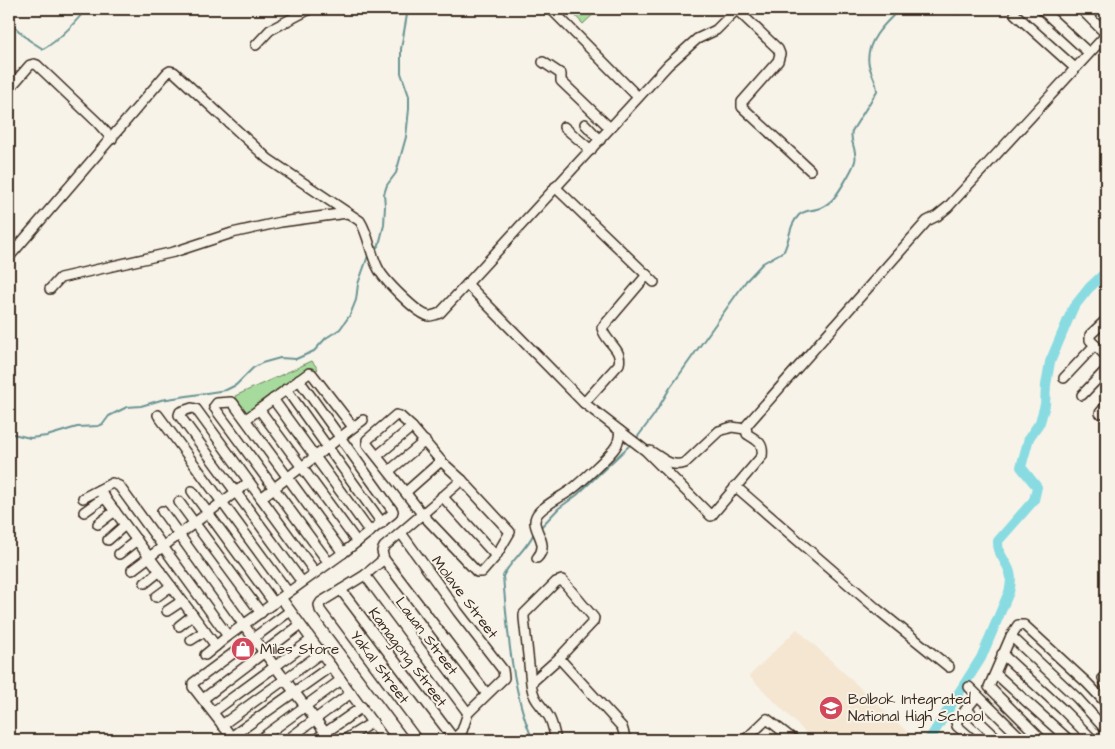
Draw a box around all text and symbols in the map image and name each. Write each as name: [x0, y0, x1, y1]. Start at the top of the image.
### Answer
street label: Molave Street: [426, 551, 503, 643]
street label: Lauan Street: [390, 593, 463, 680]
street label: Kamagong Street: [362, 603, 452, 712]
street label: Yakal Street: [345, 626, 414, 708]
shop icon: Miles Store: [230, 636, 256, 662]
place label: Miles Store: [260, 639, 339, 660]
place label: Bolbok Integrated National High School: [848, 689, 984, 728]
school or university icon: Bolbok Integrated National High School: [818, 695, 844, 721]

